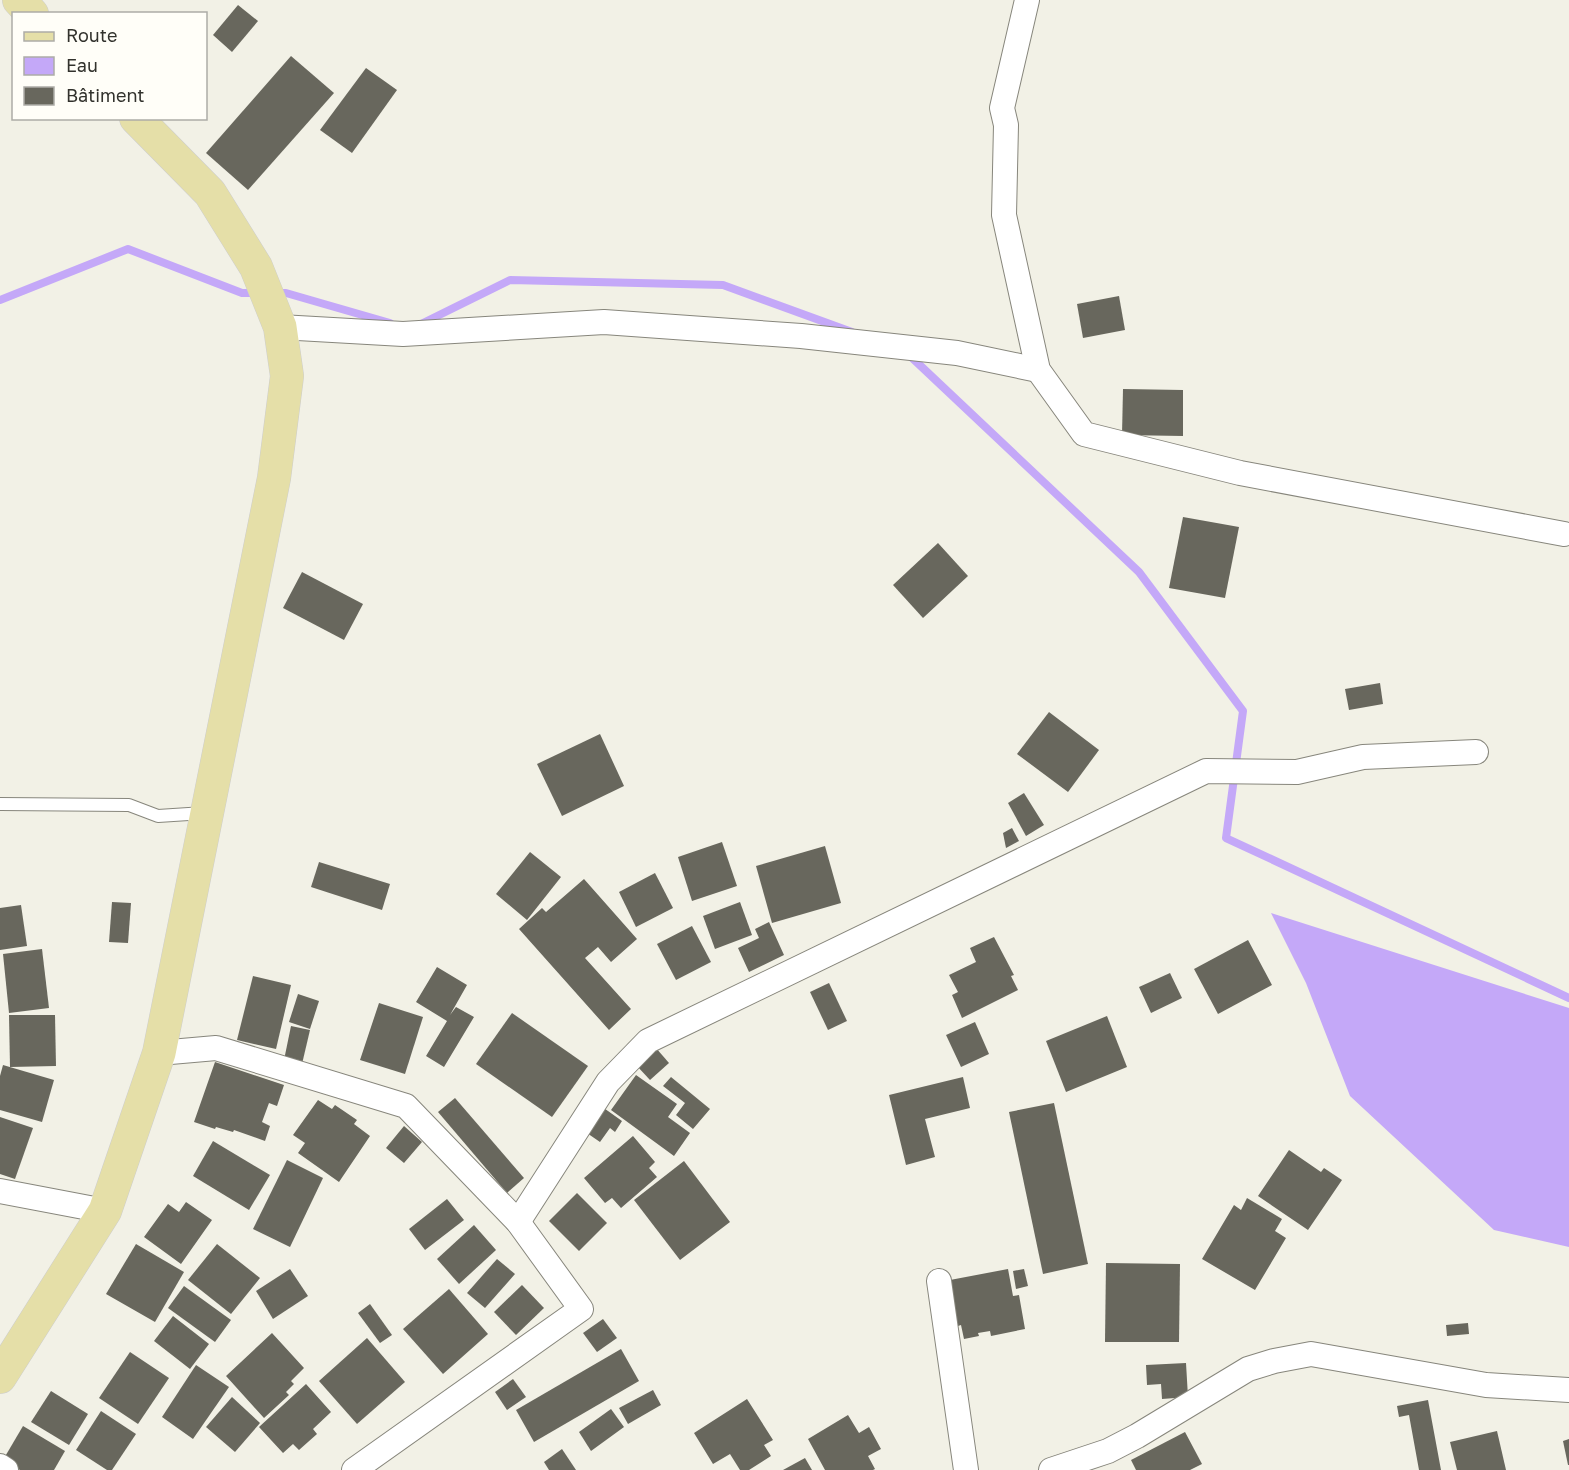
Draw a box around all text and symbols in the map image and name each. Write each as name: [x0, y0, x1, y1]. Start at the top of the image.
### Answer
legend: [12, 12, 207, 120]
text: Route: [66, 24, 117, 46]
text: Eau: [66, 54, 98, 76]
text: Bâtiment: [66, 84, 145, 106]

